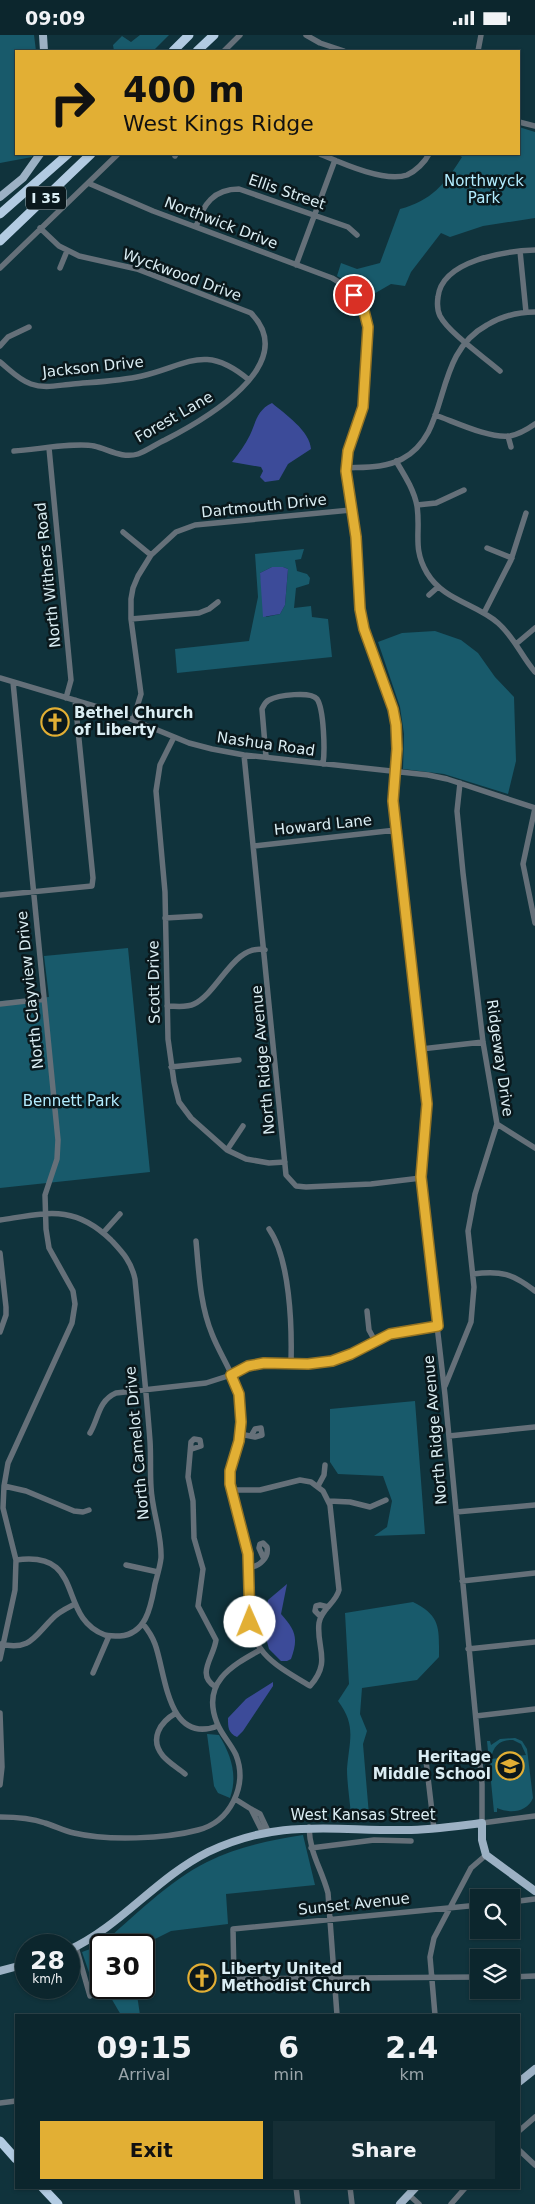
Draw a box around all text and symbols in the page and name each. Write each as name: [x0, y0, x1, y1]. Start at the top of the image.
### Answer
text: 09:09: [25, 7, 85, 29]
icon: right: [40, 70, 105, 135]
text: 400 m: [123, 70, 245, 110]
text: West Kings Ridge: [123, 111, 314, 136]
street label: Ellis Street: [246, 170, 328, 214]
park label: Northwyck Park: [444, 172, 524, 207]
road number: I 35: [26, 187, 66, 209]
street label: Northwick Drive: [162, 193, 280, 253]
street label: Wyckwood Drive: [120, 245, 244, 305]
pin: [333, 274, 375, 316]
icon: arrive: [340, 281, 368, 309]
street label: Jackson Drive: [40, 353, 145, 381]
street label: Forest Lane: [132, 387, 216, 447]
street label: Dartmouth Drive: [200, 490, 328, 522]
street label: North Withers Road: [31, 501, 65, 649]
place label: Bethel Church of Liberty: [74, 704, 193, 739]
church icon: Bethel Church of Liberty: [40, 707, 70, 737]
street label: Nashua Road: [216, 728, 316, 760]
street label: Howard Lane: [273, 811, 373, 839]
street label: North Clayview Drive: [13, 910, 47, 1070]
street label: Scott Drive: [144, 940, 164, 1024]
street label: North Ridge Avenue: [247, 984, 279, 1136]
street label: Ridgeway Drive: [483, 998, 517, 1118]
park label: Bennett Park: [23, 1092, 120, 1110]
street label: North Ridge Avenue: [419, 1354, 451, 1506]
street label: North Camelot Drive: [121, 1365, 153, 1521]
position arrow: [223, 1595, 275, 1647]
place label: Heritage Middle School: [373, 1748, 491, 1783]
school or university icon: Heritage Middle School: [495, 1751, 525, 1781]
street label: West Kansas Street: [290, 1806, 436, 1824]
street label: Sunset Avenue: [297, 1889, 411, 1919]
map controls: [470, 1889, 520, 1999]
button: search: [470, 1889, 520, 1939]
speed limit sign: 30: [90, 1934, 155, 1999]
text: 28: [30, 1946, 65, 1975]
button: layers: [470, 1949, 520, 1999]
place label: Liberty United Methodist Church: [221, 1960, 371, 1995]
church icon: Liberty United Methodist Church: [187, 1963, 217, 1993]
text: km/h: [32, 1972, 63, 1986]
text: 09:15: [97, 2030, 192, 2065]
text: 6: [278, 2030, 299, 2065]
text: 2.4: [385, 2030, 438, 2065]
text: Arrival: [118, 2065, 170, 2084]
text: min: [274, 2065, 304, 2084]
text: km: [399, 2065, 424, 2084]
button: Exit: [40, 2121, 263, 2179]
button: Share: [273, 2121, 495, 2179]

